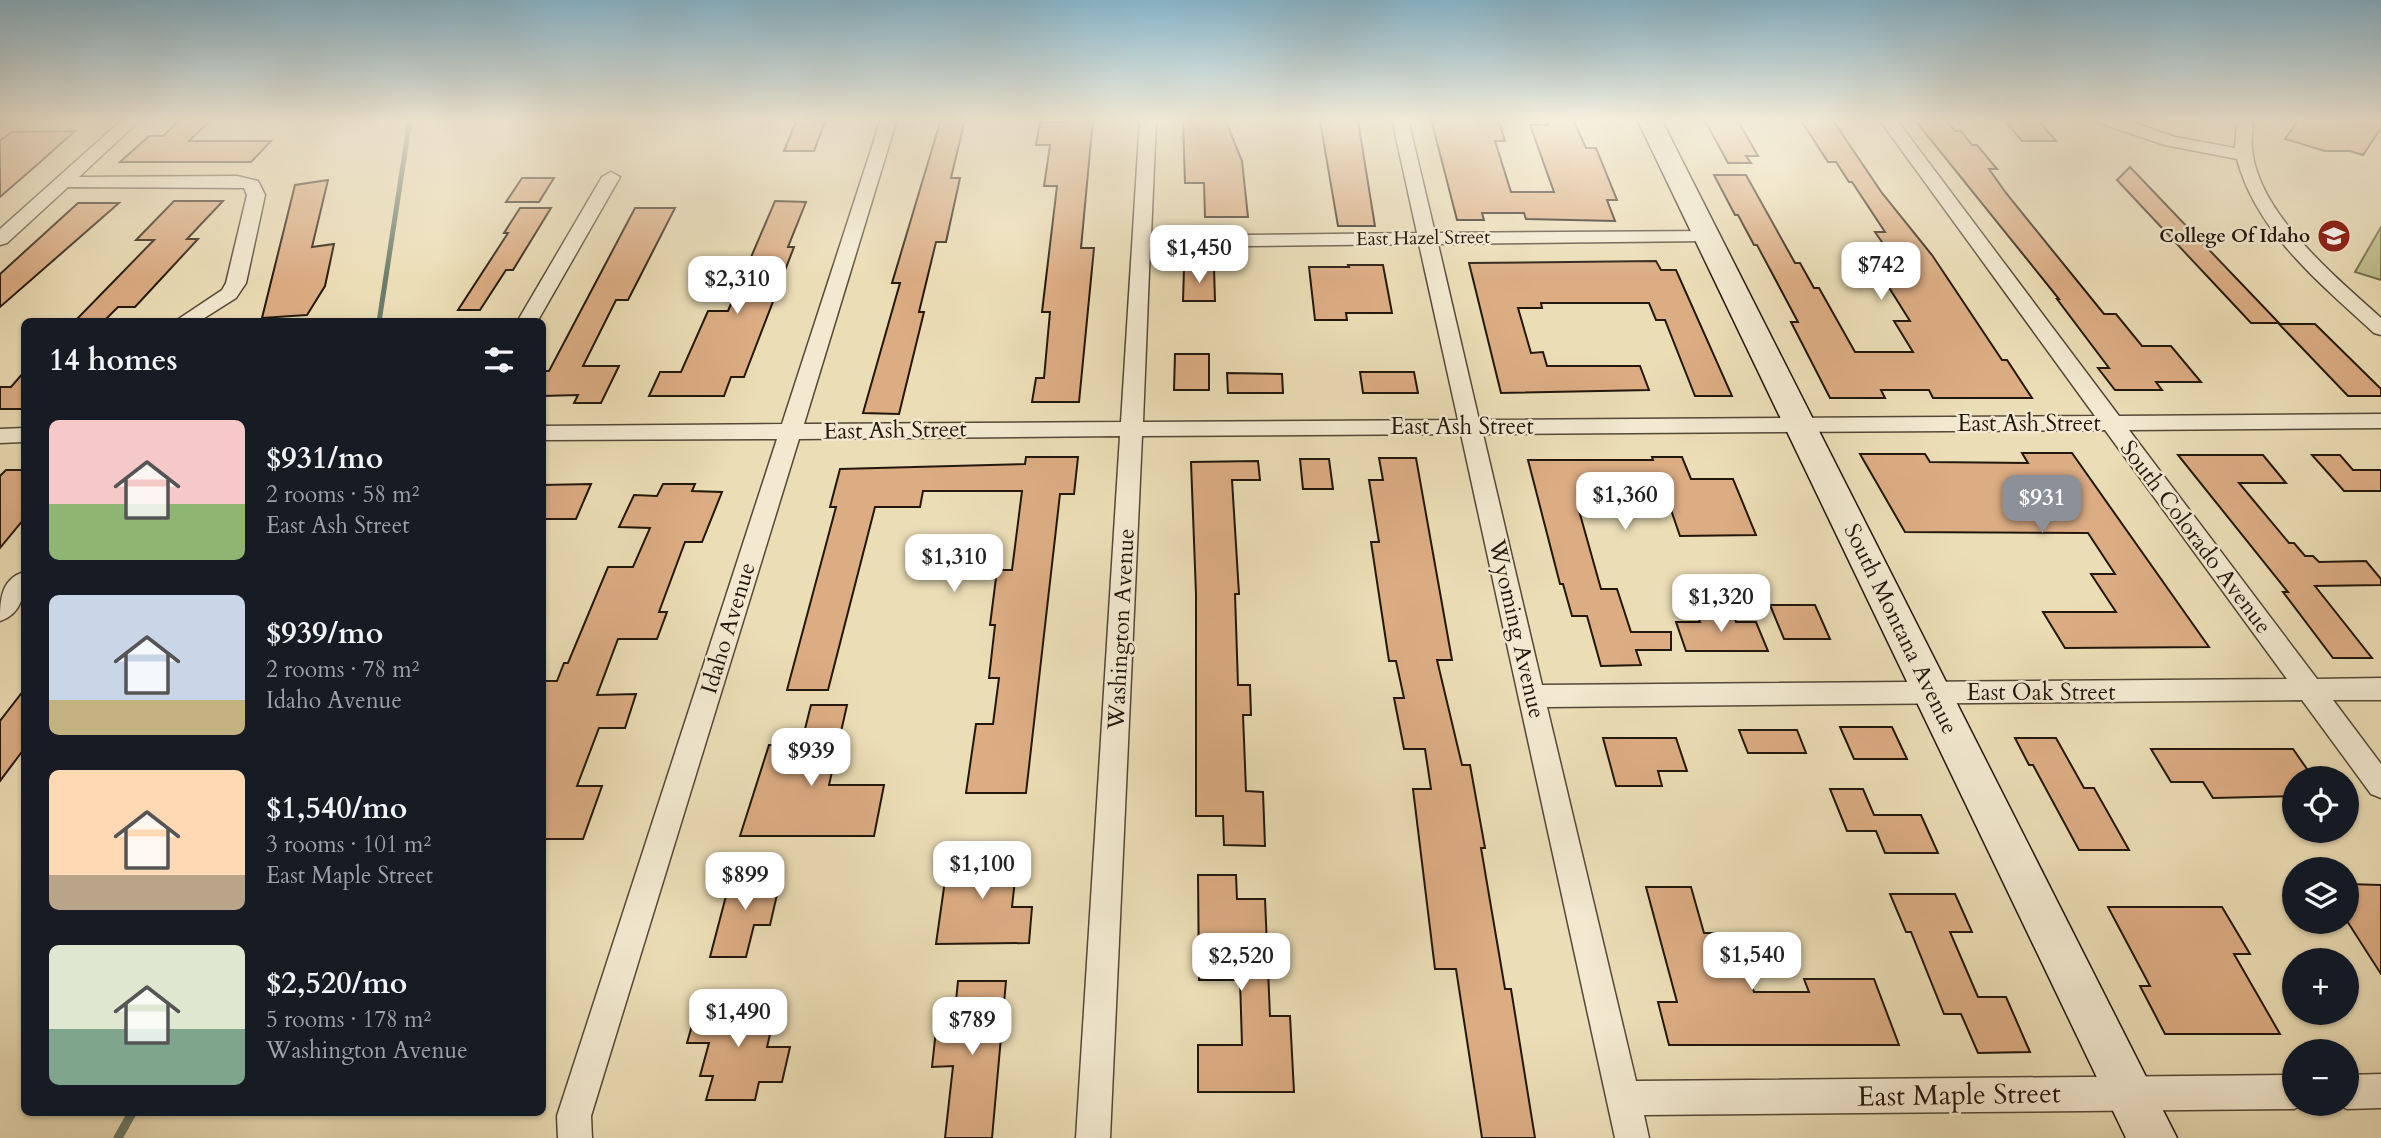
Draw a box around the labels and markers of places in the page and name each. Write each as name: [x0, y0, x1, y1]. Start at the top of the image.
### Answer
school or university icon: College Of Idaho: [2315, 217, 2353, 255]
place label: College Of Idaho: [2159, 223, 2310, 249]
pin: $1,450: [1142, 226, 1256, 285]
pin: $742: [1840, 243, 1922, 302]
pin: $2,310: [680, 256, 794, 316]
pin: $1,360: [1568, 472, 1682, 532]
pin: $931: [2001, 476, 2083, 535]
pin: $1,310: [897, 534, 1011, 594]
pin: $1,320: [1664, 574, 1778, 634]
pin: $939: [770, 728, 852, 788]
pin: $1,100: [925, 842, 1039, 901]
pin: $899: [704, 852, 786, 912]
pin: $1,540: [1695, 932, 1809, 992]
pin: $2,520: [1184, 934, 1298, 993]
pin: $1,490: [681, 990, 795, 1049]
pin: $789: [931, 998, 1013, 1057]

